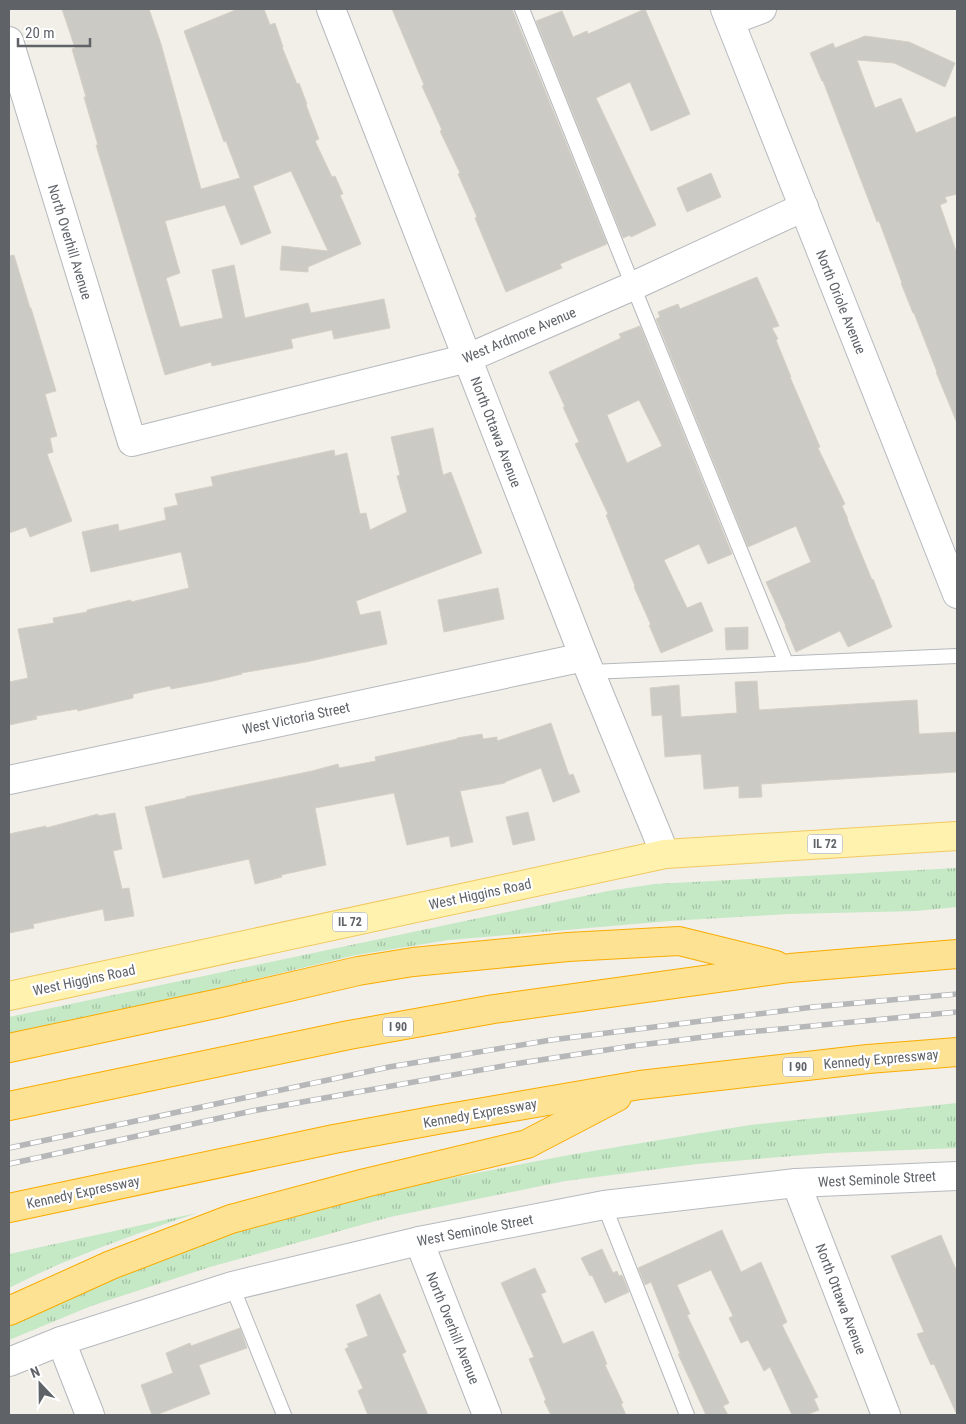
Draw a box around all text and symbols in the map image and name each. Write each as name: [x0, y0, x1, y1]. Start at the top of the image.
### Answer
scale bar: [18, 15, 90, 47]
text: 20 m: [25, 24, 55, 42]
street label: North Overhill Avenue: [45, 183, 95, 302]
street label: North Oriole Avenue: [813, 248, 869, 357]
street label: West Ardmore Avenue: [460, 304, 579, 366]
street label: North Ottawa Avenue: [468, 374, 525, 490]
street label: West Victoria Street: [241, 699, 351, 737]
road number: IL 72: [808, 834, 842, 854]
street label: West Higgins Road: [427, 875, 533, 913]
road number: IL 72: [332, 912, 368, 932]
street label: West Higgins Road: [31, 961, 137, 999]
road number: I 90: [383, 1018, 413, 1036]
street label: Kennedy Expressway: [823, 1046, 939, 1072]
road number: I 90: [783, 1058, 813, 1076]
street label: Kennedy Expressway: [422, 1095, 538, 1131]
street label: West Seminole Street: [818, 1168, 936, 1190]
street label: Kennedy Expressway: [25, 1172, 141, 1212]
street label: West Seminole Street: [416, 1211, 534, 1249]
street label: North Ottawa Avenue: [813, 1241, 870, 1357]
street label: North Overhill Avenue: [423, 1270, 483, 1387]
north arrow: [15, 1359, 65, 1409]
text: N: [28, 1363, 42, 1381]

